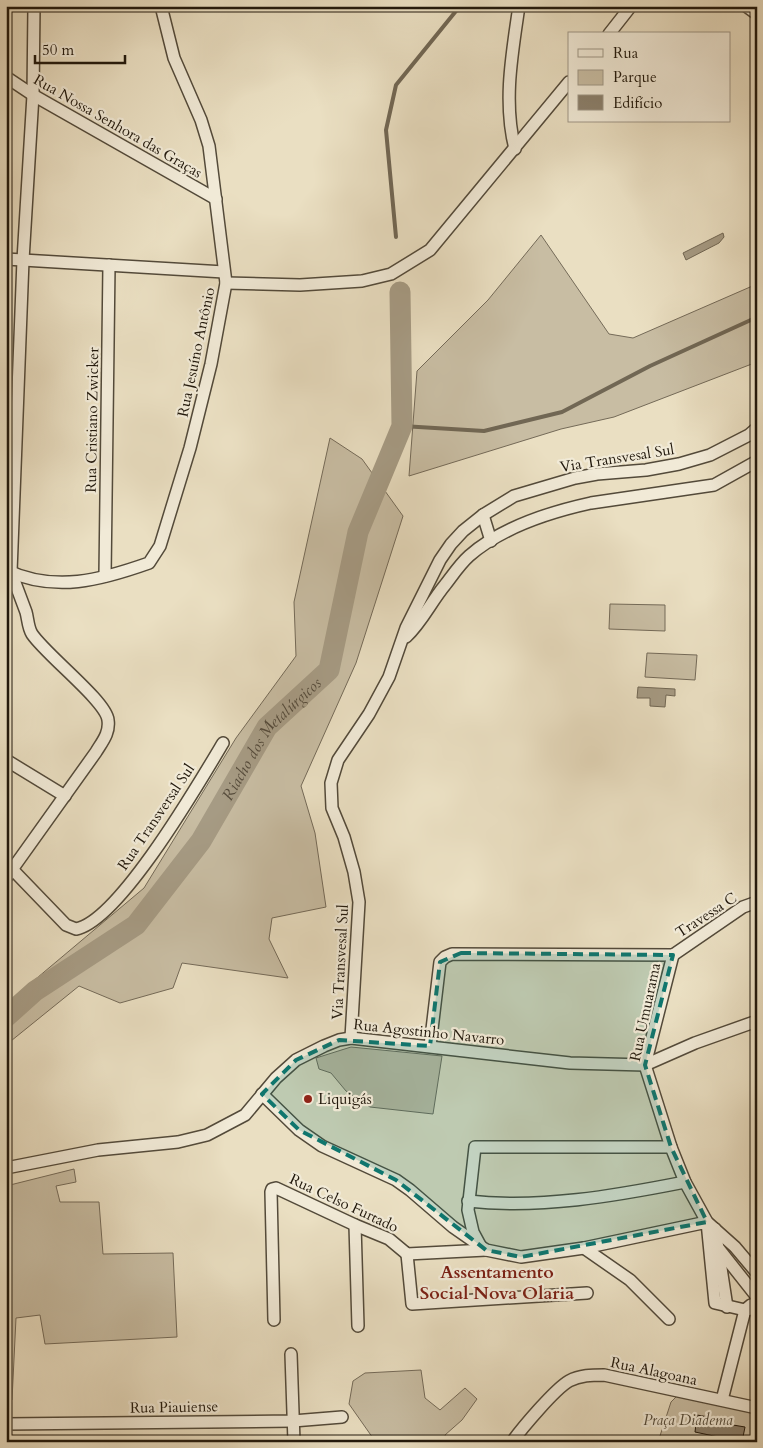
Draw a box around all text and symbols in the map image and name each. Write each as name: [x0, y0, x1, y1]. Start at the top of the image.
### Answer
scale bar: [35, 32, 125, 64]
legend: [568, 32, 730, 122]
text: 50 m: [42, 40, 74, 60]
text: Rua: [613, 43, 639, 63]
text: Parque: [613, 67, 657, 87]
street label: Rua Nossa Senhora das Graças: [30, 69, 206, 183]
text: Edifício: [613, 93, 662, 113]
street label: Rua Jesuíno Antônio: [172, 285, 220, 419]
street label: Rua Cristiano Zwicker: [81, 347, 103, 493]
street label: Via Transvesal Sul: [558, 439, 676, 477]
water label: Riacho dos Metalúrgicos: [217, 672, 327, 805]
street label: Rua Transversal Sul: [113, 760, 199, 874]
street label: Travessa C: [671, 888, 741, 942]
street label: Via Transvesal Sul: [327, 904, 353, 1020]
street label: Rua Umuarama: [625, 961, 665, 1063]
street label: Rua Agostinho Navarro: [353, 1014, 505, 1050]
place label: Liquigás: [318, 1089, 372, 1109]
marker: Liquigás: [302, 1093, 314, 1105]
street label: Rua Celso Furtado: [286, 1169, 402, 1237]
district label: Assentamento Social Nova Olaria: [420, 1260, 574, 1306]
street label: Rua Alagoana: [609, 1352, 700, 1390]
street label: Rua Piauiense: [130, 1396, 219, 1418]
park label: Praça Diadema: [643, 1410, 733, 1430]

